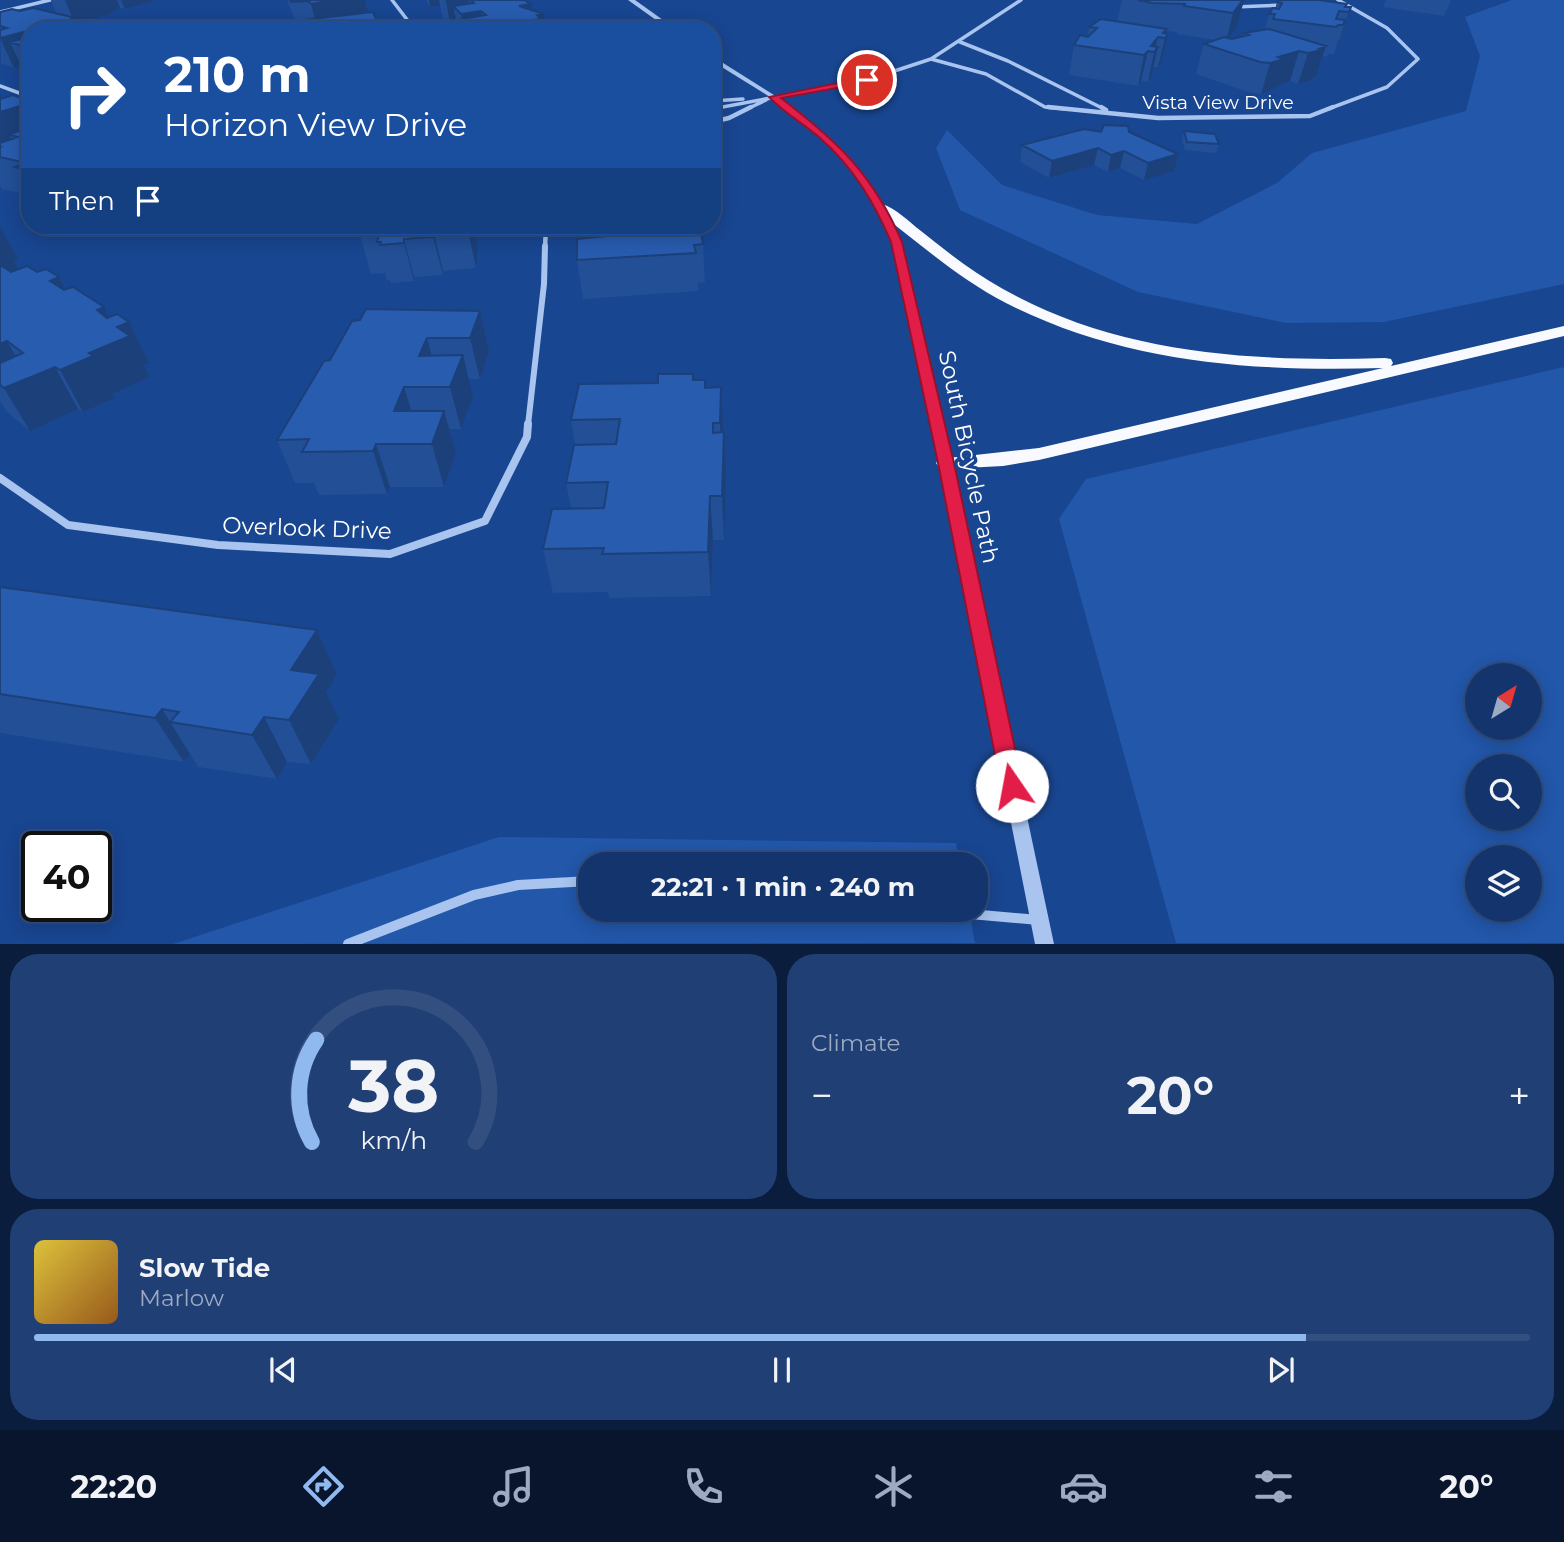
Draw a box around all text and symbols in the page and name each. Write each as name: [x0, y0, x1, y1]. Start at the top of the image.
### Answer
text: 210 m: [164, 45, 311, 104]
icon: right: [49, 49, 140, 140]
pin: [837, 50, 897, 110]
icon: arrive: [848, 61, 886, 99]
street label: Vista View Drive: [1142, 91, 1294, 114]
text: Horizon View Drive: [164, 105, 467, 144]
icon: arrive: [129, 182, 167, 220]
text: Then: [49, 185, 115, 217]
street label: South Bicycle Path: [933, 348, 1005, 566]
street label: Overlook Drive: [222, 511, 392, 545]
north arrow: [1465, 663, 1542, 740]
map controls: [1465, 663, 1542, 922]
position arrow: [975, 749, 1049, 823]
button: search: [1465, 754, 1542, 831]
speed limit sign: 40: [21, 831, 112, 922]
button: layers: [1465, 845, 1542, 922]
text: 22:21 · 1 min · 240 m: [651, 871, 915, 903]
text: Climate: [811, 1029, 900, 1057]
text: 38: [347, 1043, 439, 1131]
text: 20°: [1127, 1064, 1214, 1127]
text: −: [811, 1072, 833, 1119]
text: +: [1508, 1072, 1530, 1119]
text: km/h: [360, 1125, 427, 1155]
text: Slow Tide: [139, 1252, 270, 1284]
text: Marlow: [139, 1284, 224, 1312]
icon: previous: [264, 1351, 302, 1389]
icon: pause: [763, 1351, 801, 1389]
icon: next: [1262, 1351, 1300, 1389]
icon: directions: [299, 1462, 348, 1511]
icon: music: [489, 1462, 538, 1511]
icon: phone: [679, 1462, 728, 1511]
icon: climate: [869, 1462, 918, 1511]
icon: car: [1059, 1462, 1108, 1511]
icon: filters: [1249, 1462, 1298, 1511]
text: 22:20: [71, 1467, 157, 1506]
text: 20°: [1439, 1467, 1493, 1506]

